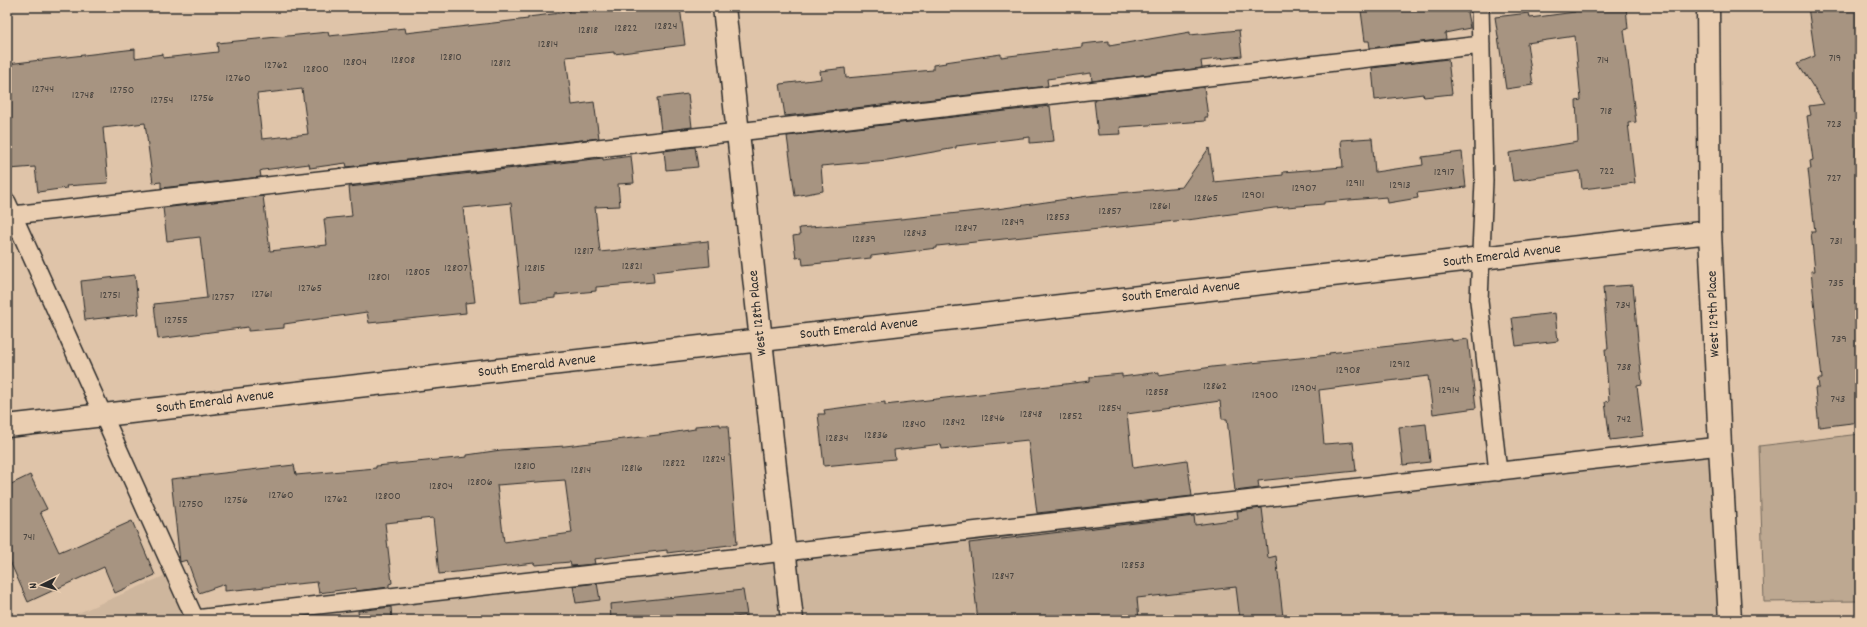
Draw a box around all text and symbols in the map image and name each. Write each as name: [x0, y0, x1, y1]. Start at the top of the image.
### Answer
house number: 12824: [655, 18, 677, 35]
house number: 12822: [614, 20, 638, 37]
house number: 12818: [578, 22, 598, 39]
house number: 12814: [538, 36, 558, 53]
house number: 12810: [440, 49, 462, 66]
house number: 719: [1829, 50, 1841, 67]
house number: 12808: [391, 52, 415, 69]
house number: 714: [1597, 52, 1609, 69]
house number: 12804: [343, 54, 367, 71]
house number: 12812: [491, 55, 511, 72]
house number: 12762: [264, 57, 288, 74]
house number: 12800: [303, 61, 329, 78]
house number: 12760: [226, 70, 250, 87]
house number: 12744: [32, 81, 54, 98]
house number: 12750: [110, 82, 134, 99]
house number: 12748: [72, 87, 94, 104]
house number: 12756: [190, 90, 214, 107]
house number: 12754: [150, 92, 174, 109]
house number: 718: [1600, 103, 1612, 120]
house number: 723: [1826, 116, 1842, 133]
house number: 722: [1599, 163, 1615, 180]
house number: 12917: [1434, 164, 1455, 181]
house number: 727: [1827, 170, 1842, 187]
house number: 12911: [1346, 175, 1364, 192]
house number: 12913: [1389, 177, 1411, 194]
house number: 12907: [1292, 180, 1317, 197]
house number: 12901: [1242, 187, 1264, 204]
house number: 12865: [1194, 190, 1218, 207]
house number: 12861: [1149, 198, 1171, 215]
house number: 12857: [1099, 203, 1122, 220]
house number: 12853: [1046, 209, 1070, 226]
house number: 12849: [1001, 214, 1025, 231]
house number: 12847: [955, 220, 978, 237]
house number: 12843: [904, 225, 927, 242]
house number: 12839: [852, 231, 876, 248]
house number: 731: [1830, 233, 1842, 250]
street label: South Emerald Avenue: [1442, 239, 1562, 273]
house number: 12817: [574, 243, 594, 260]
house number: 12821: [622, 258, 642, 275]
house number: 12807: [444, 260, 468, 277]
house number: 12815: [525, 260, 545, 277]
house number: 12805: [406, 264, 430, 281]
house number: 12801: [368, 269, 390, 286]
street label: West 128th Place: [744, 269, 772, 357]
street label: West 129th Place: [1702, 270, 1726, 358]
house number: 735: [1828, 275, 1844, 292]
street label: South Emerald Avenue: [1121, 276, 1241, 308]
house number: 12765: [298, 280, 322, 297]
house number: 12761: [252, 286, 272, 303]
house number: 12751: [100, 287, 120, 304]
house number: 12757: [212, 289, 235, 306]
house number: 734: [1616, 297, 1630, 314]
house number: 12755: [164, 312, 188, 329]
street label: South Emerald Avenue: [799, 313, 919, 345]
house number: 739: [1831, 331, 1847, 348]
street label: South Emerald Avenue: [477, 349, 597, 383]
house number: 12912: [1389, 356, 1411, 373]
house number: 738: [1617, 359, 1632, 376]
house number: 12908: [1336, 362, 1361, 379]
house number: 12862: [1203, 378, 1227, 395]
house number: 12904: [1292, 380, 1316, 397]
house number: 12914: [1439, 382, 1460, 399]
house number: 12858: [1145, 384, 1169, 401]
street label: South Emerald Avenue: [155, 385, 275, 419]
house number: 12900: [1252, 387, 1278, 404]
house number: 743: [1831, 391, 1845, 408]
house number: 12854: [1098, 400, 1122, 417]
house number: 12848: [1020, 406, 1042, 423]
house number: 12852: [1059, 408, 1083, 425]
house number: 12846: [981, 410, 1005, 427]
house number: 742: [1617, 411, 1631, 428]
house number: 12842: [943, 414, 965, 431]
house number: 12840: [902, 416, 926, 433]
house number: 12836: [864, 427, 888, 444]
house number: 12834: [826, 430, 849, 447]
house number: 12824: [703, 451, 725, 468]
house number: 12822: [662, 455, 686, 472]
house number: 12810: [514, 458, 536, 475]
house number: 12816: [621, 460, 643, 477]
house number: 12814: [571, 462, 591, 479]
house number: 12806: [467, 474, 493, 491]
house number: 12804: [429, 478, 453, 495]
house number: 12760: [269, 487, 293, 504]
house number: 12800: [375, 488, 401, 505]
house number: 12762: [324, 491, 348, 508]
house number: 12756: [224, 492, 248, 509]
house number: 12750: [179, 496, 203, 513]
house number: 741: [23, 529, 35, 546]
house number: 12853: [1121, 557, 1145, 574]
north arrow: [22, 565, 62, 605]
house number: 12847: [992, 568, 1015, 585]
text: N: [26, 582, 42, 589]

